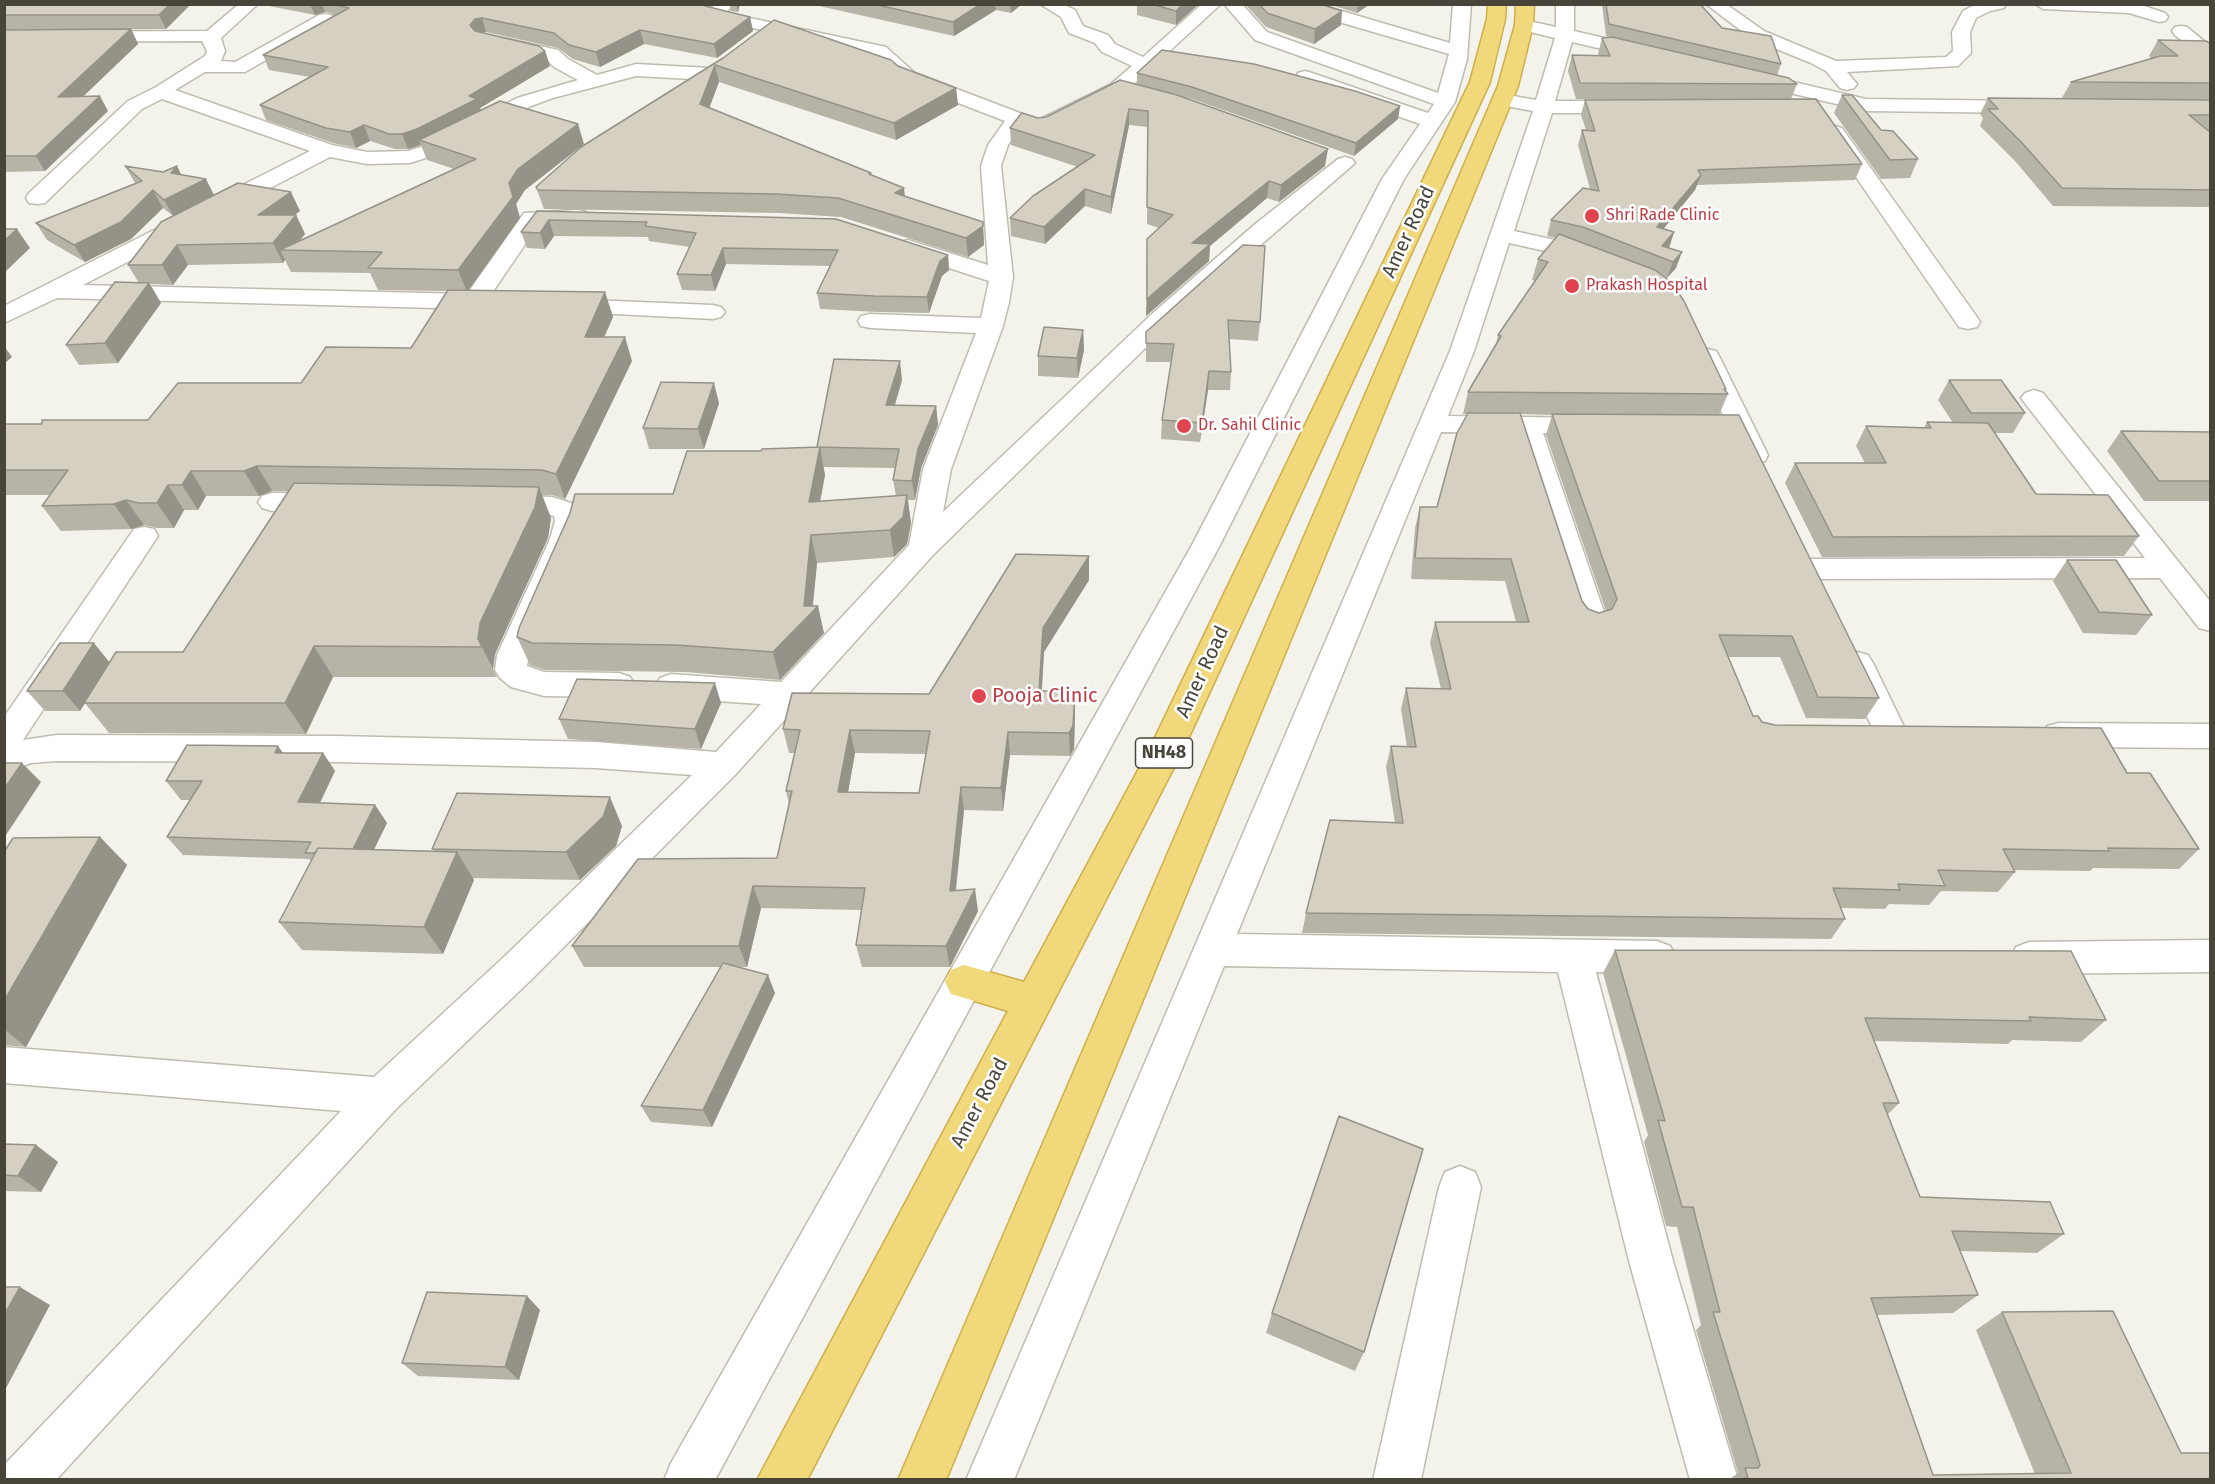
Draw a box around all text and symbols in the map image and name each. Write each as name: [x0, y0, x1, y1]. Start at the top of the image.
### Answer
street label: Amer Road: [1377, 182, 1441, 282]
place label: Shri Rade Clinic: [1606, 206, 1719, 226]
marker: Shri Rade Clinic: [1583, 207, 1601, 225]
place label: Prakash Hospital: [1586, 276, 1707, 296]
marker: Prakash Hospital: [1563, 277, 1581, 295]
place label: Dr. Sahil Clinic: [1198, 416, 1301, 436]
marker: Dr. Sahil Clinic: [1175, 417, 1193, 435]
street label: Amer Road: [1171, 622, 1235, 722]
place label: Pooja Clinic: [992, 684, 1098, 708]
marker: Pooja Clinic: [970, 687, 988, 705]
road number: NH48: [1136, 738, 1192, 768]
street label: Amer Road: [946, 1054, 1014, 1152]

